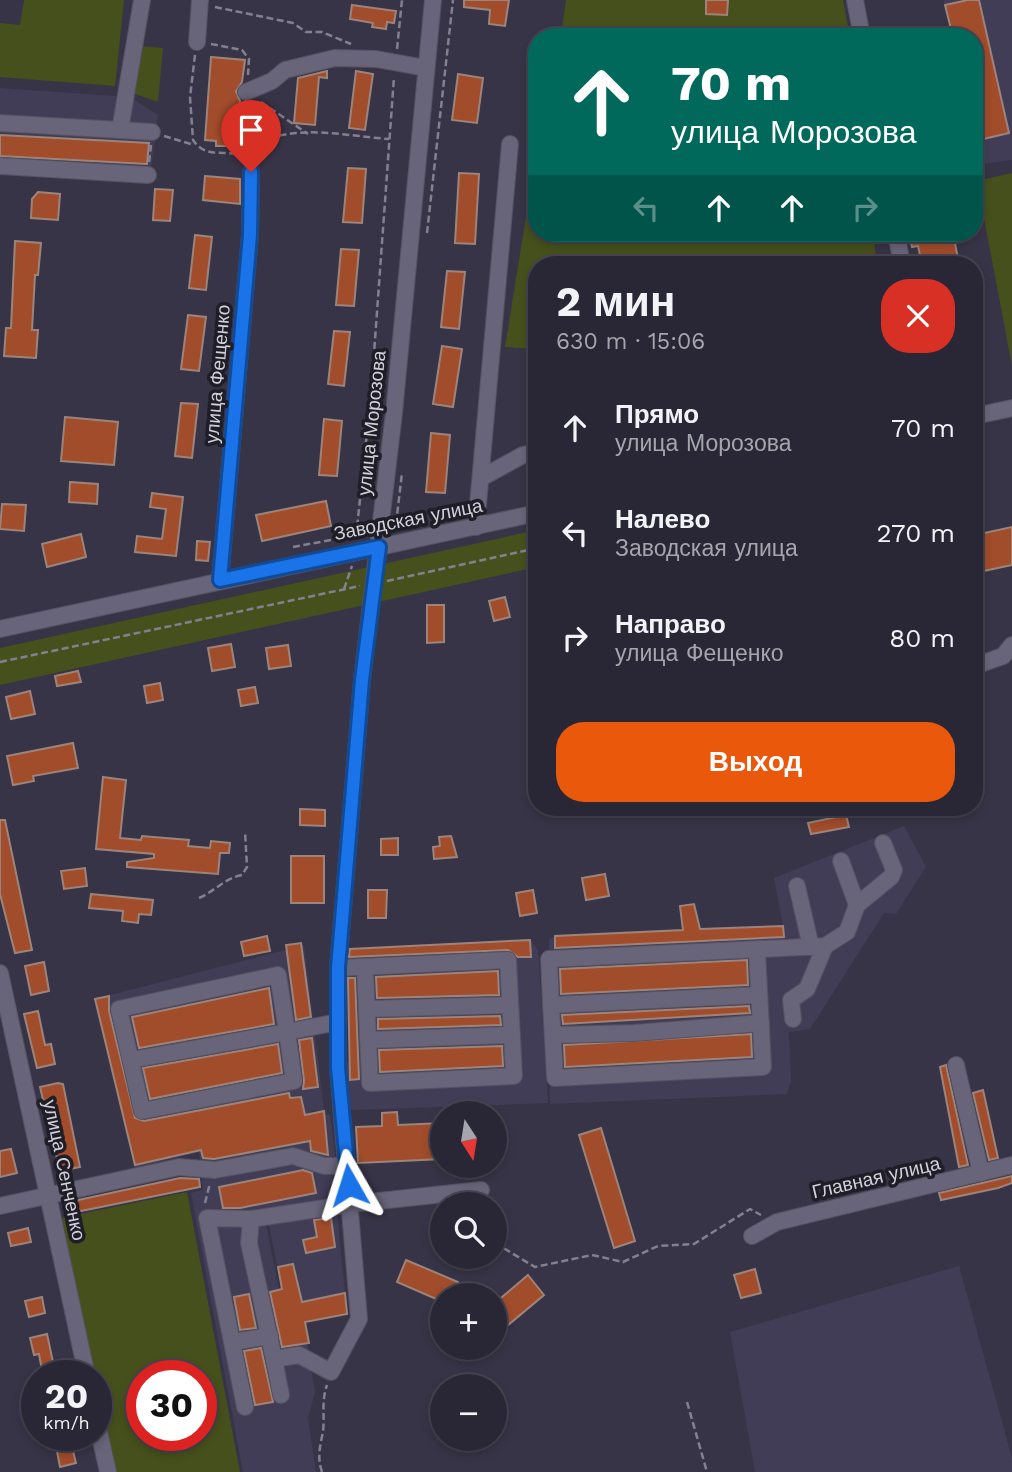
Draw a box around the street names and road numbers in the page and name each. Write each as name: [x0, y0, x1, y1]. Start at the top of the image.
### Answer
street label: улица Фещенко: [200, 304, 235, 444]
street label: улица Морозова: [352, 349, 391, 497]
street label: Заводская улица: [332, 494, 485, 545]
street label: улица Сенченко: [38, 1098, 91, 1243]
street label: Главная улица: [810, 1151, 943, 1203]

